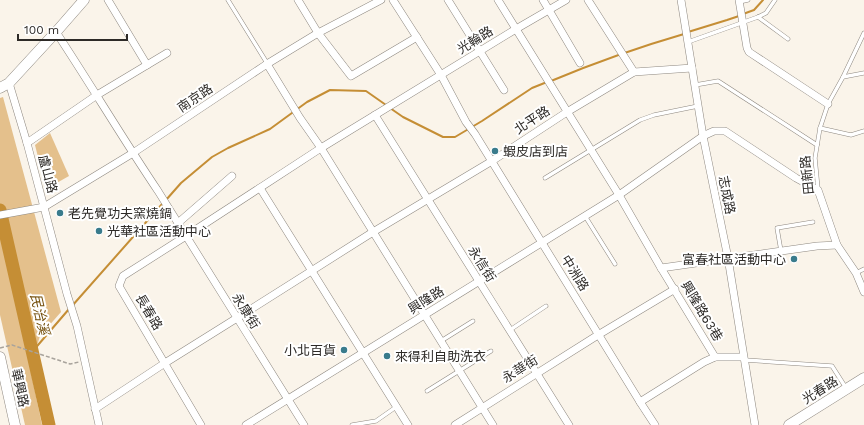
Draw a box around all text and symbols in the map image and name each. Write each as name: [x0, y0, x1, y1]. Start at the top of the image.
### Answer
scale bar: [18, 16, 127, 42]
text: 100 m: [24, 23, 59, 37]
street label: 光輪路: [454, 23, 496, 57]
street label: 南京路: [175, 81, 215, 115]
street label: 北平路: [512, 103, 552, 137]
place label: 蝦皮店到店: [503, 144, 568, 159]
marker: 蝦皮店到店: [490, 146, 500, 156]
street label: 盧山路: [36, 153, 60, 195]
street label: 田新路: [798, 155, 816, 195]
street label: 志成路: [716, 174, 738, 216]
place label: 老先覺功夫窯燒鍋: [68, 206, 172, 221]
marker: 老先覺功夫窯燒鍋: [55, 208, 65, 218]
place label: 光華社區活動中心: [107, 224, 211, 239]
marker: 光華社區活動中心: [94, 226, 104, 236]
street label: 永信街: [465, 243, 499, 285]
street label: 中洲路: [558, 252, 592, 294]
place label: 富春社區活動中心: [682, 252, 786, 267]
marker: 富春社區活動中心: [789, 254, 799, 264]
street label: 興隆路63巷: [678, 278, 726, 344]
street label: 興隆路: [405, 283, 447, 317]
street label: 永康街: [229, 290, 263, 332]
street label: 長春路: [133, 291, 165, 333]
water label: 民治溪: [27, 292, 53, 338]
place label: 小北百貨: [284, 343, 336, 358]
marker: 小北百貨: [339, 345, 349, 355]
place label: 來得利自助洗衣: [395, 349, 486, 364]
marker: 來得利自助洗衣: [382, 351, 392, 361]
street label: 永華街: [499, 352, 541, 386]
street label: 華興路: [9, 367, 31, 409]
street label: 光春路: [799, 373, 841, 407]

